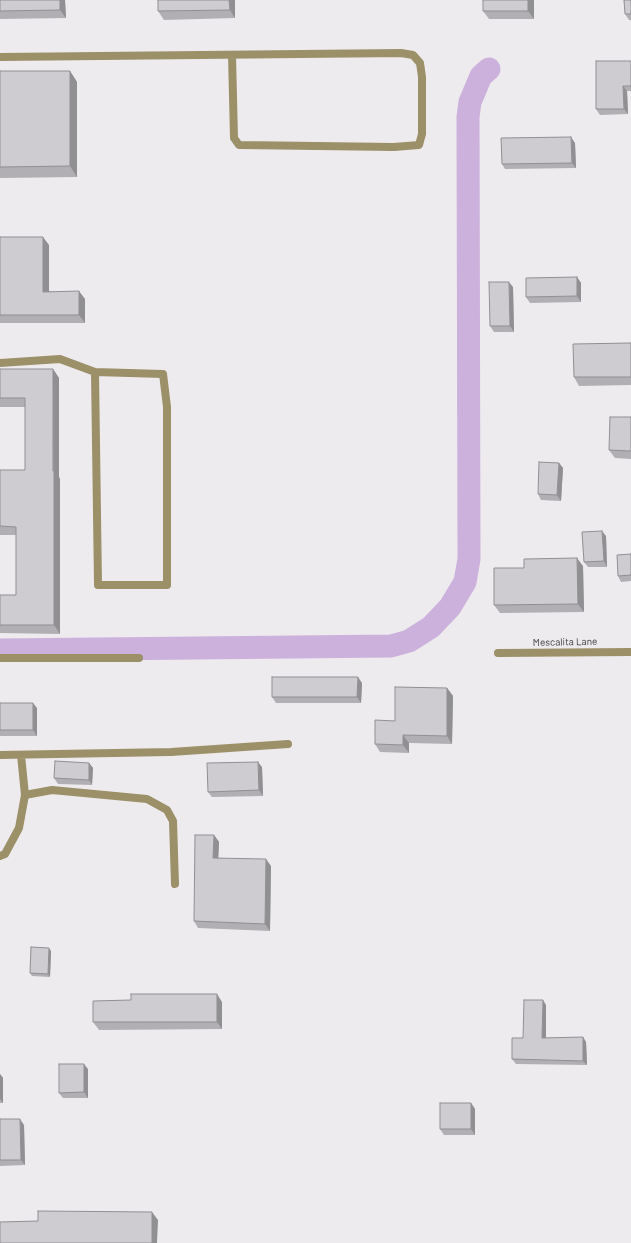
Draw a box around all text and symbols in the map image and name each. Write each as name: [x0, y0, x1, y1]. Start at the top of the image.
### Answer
street label: Mescalita Lane: [533, 635, 597, 649]

